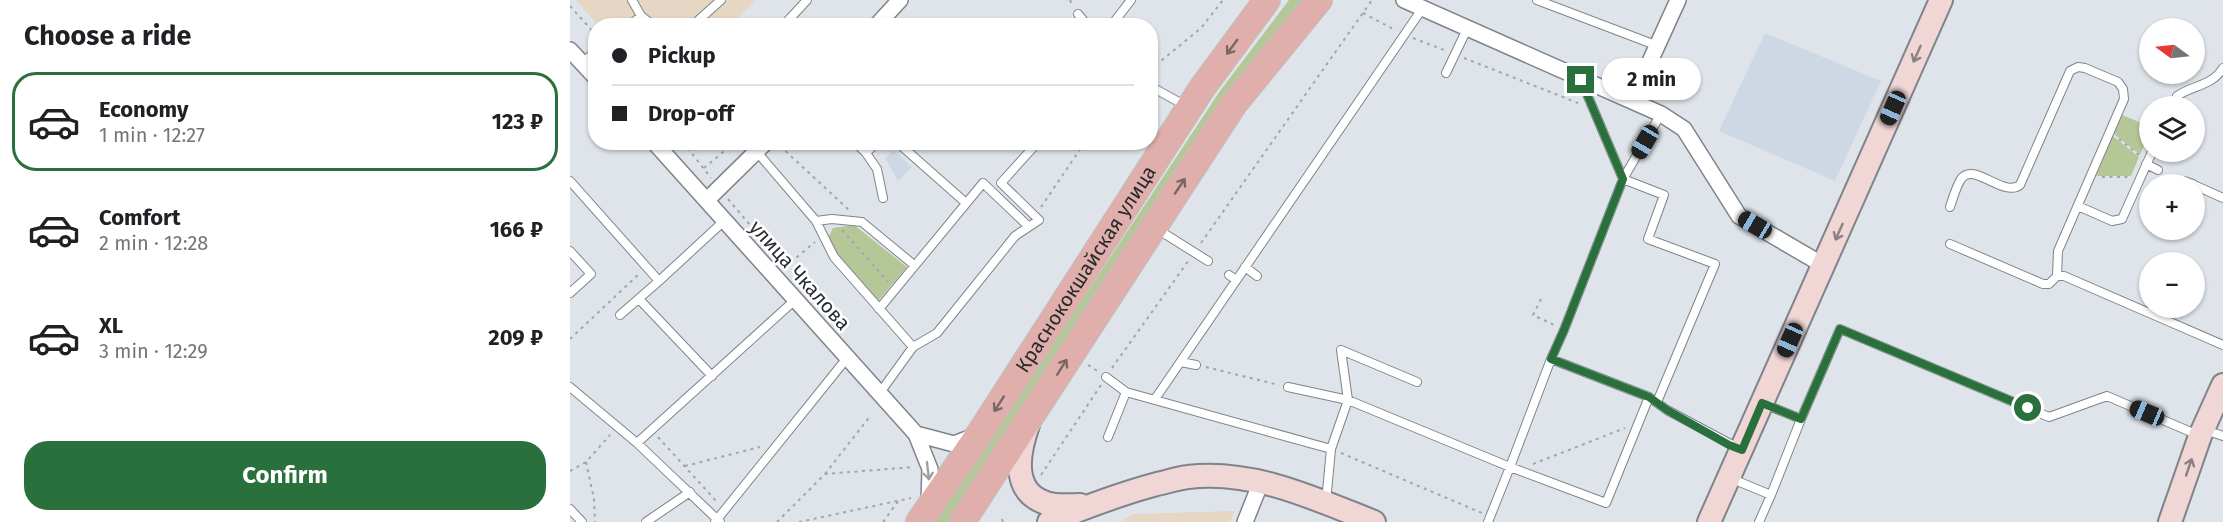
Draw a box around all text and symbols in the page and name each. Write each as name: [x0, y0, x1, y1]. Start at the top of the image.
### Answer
north arrow: [2139, 18, 2205, 84]
map controls: [2139, 18, 2205, 318]
text: Choose a ride: [24, 20, 191, 52]
one-way arrow: [1226, 39, 1238, 55]
text: Pickup: [648, 42, 716, 69]
one-way arrow: [1911, 44, 1923, 62]
callout: 2 min: [1602, 59, 1701, 101]
route end: [1567, 66, 1594, 93]
text: 2 min: [1627, 67, 1676, 91]
car: [1877, 88, 1909, 128]
icon: car: [27, 95, 81, 149]
text: Economy: [99, 96, 188, 123]
button: layers: [2139, 96, 2205, 162]
text: Drop-off: [648, 100, 734, 127]
text: 123 ₽: [492, 108, 543, 135]
car: [1628, 122, 1662, 162]
text: 1 min · 12:27: [99, 123, 205, 147]
street label: Краснококшайская улица: [1010, 161, 1161, 377]
button: +: [2139, 174, 2205, 240]
one-way arrow: [1174, 179, 1186, 195]
icon: car: [27, 203, 81, 257]
text: Comfort: [99, 204, 180, 231]
car: [1735, 208, 1775, 242]
street label: улица Чкалова: [744, 215, 856, 335]
text: 166 ₽: [490, 216, 543, 243]
one-way arrow: [1832, 222, 1844, 240]
text: 2 min · 12:28: [99, 231, 208, 255]
button: −: [2139, 252, 2205, 318]
icon: car: [27, 311, 81, 365]
text: XL: [99, 312, 123, 339]
car: [1774, 320, 1806, 360]
text: 209 ₽: [488, 324, 543, 351]
text: 3 min · 12:29: [99, 339, 208, 363]
one-way arrow: [1056, 359, 1068, 376]
route start: [2014, 394, 2041, 421]
one-way arrow: [993, 395, 1005, 411]
car: [2127, 398, 2167, 428]
button: Confirm: [24, 441, 546, 510]
one-way arrow: [2184, 458, 2195, 477]
one-way arrow: [923, 461, 934, 480]

